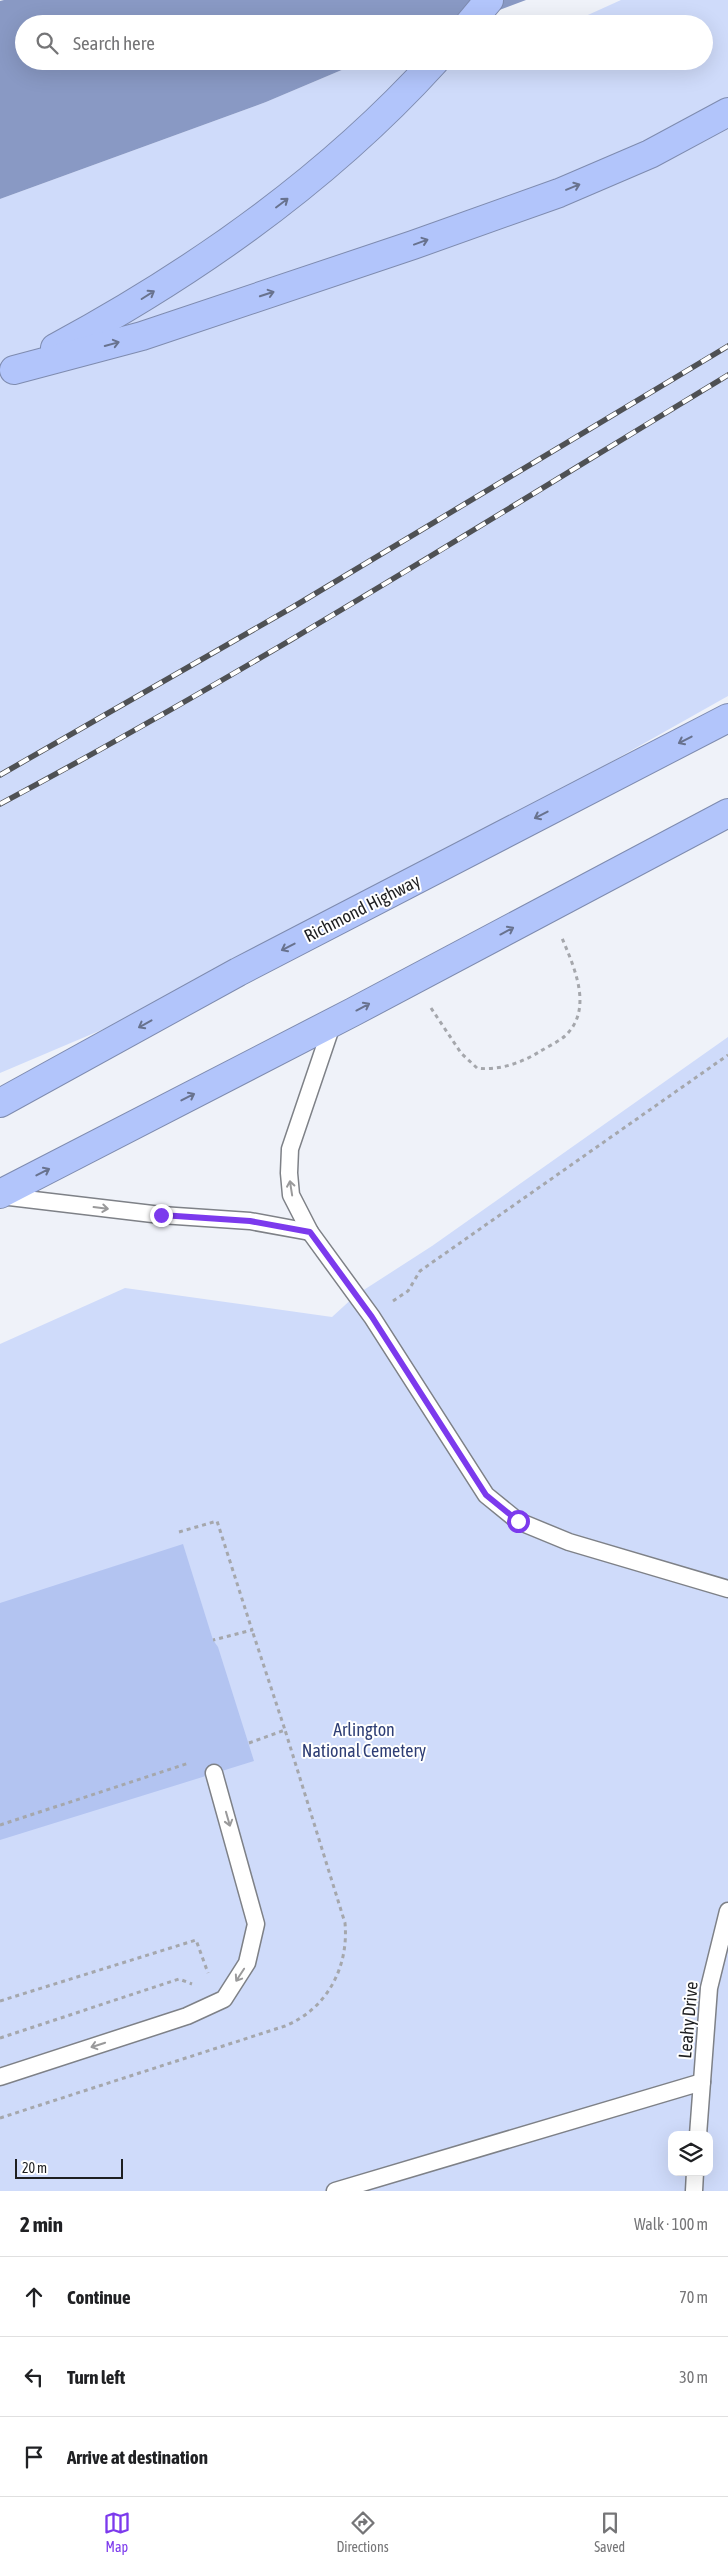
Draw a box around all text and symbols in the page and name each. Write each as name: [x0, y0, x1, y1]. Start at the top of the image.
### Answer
search box: [15, 15, 713, 70]
icon: search: [33, 29, 61, 57]
text: Search here: [73, 32, 155, 54]
one-way arrow: [565, 182, 580, 191]
one-way arrow: [275, 198, 289, 208]
one-way arrow: [412, 237, 428, 246]
one-way arrow: [258, 289, 274, 298]
one-way arrow: [141, 290, 155, 300]
one-way arrow: [103, 339, 119, 348]
one-way arrow: [678, 736, 693, 745]
one-way arrow: [533, 810, 548, 820]
street label: Richmond Highway: [301, 870, 423, 946]
one-way arrow: [499, 925, 514, 935]
one-way arrow: [280, 942, 295, 952]
one-way arrow: [356, 1002, 371, 1012]
one-way arrow: [137, 1019, 152, 1029]
one-way arrow: [180, 1092, 195, 1101]
one-way arrow: [36, 1167, 51, 1177]
one-way arrow: [285, 1180, 295, 1196]
one-way arrow: [92, 1203, 108, 1213]
route end: [150, 1204, 173, 1227]
route start: [507, 1510, 530, 1533]
park label: Arlington National Cemetery: [302, 1719, 426, 1761]
one-way arrow: [223, 1811, 233, 1827]
one-way arrow: [234, 1968, 244, 1982]
street label: Leahy Drive: [674, 1981, 702, 2059]
one-way arrow: [91, 2041, 107, 2050]
map controls: [668, 2131, 713, 2176]
button: layers: [668, 2131, 713, 2176]
scale bar: [15, 2156, 122, 2179]
text: 20 m: [22, 2160, 47, 2176]
text: 2 min: [20, 2212, 63, 2236]
text: Walk · 100 m: [634, 2215, 708, 2233]
icon: ahead: [20, 2283, 48, 2311]
text: Continue: [67, 2286, 131, 2308]
text: 70 m: [679, 2288, 708, 2306]
icon: left: [20, 2363, 48, 2391]
text: Turn left: [67, 2366, 125, 2388]
text: 30 m: [679, 2368, 708, 2386]
icon: arrive: [20, 2443, 48, 2471]
text: Arrive at destination: [67, 2446, 208, 2468]
tab: Map: [103, 2509, 131, 2555]
tab: Directions: [336, 2509, 389, 2555]
tab: Saved: [594, 2509, 625, 2555]

